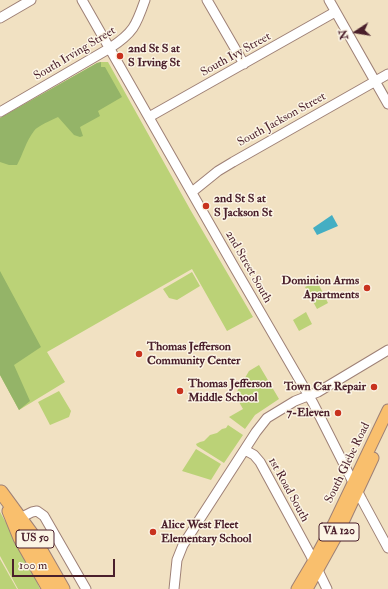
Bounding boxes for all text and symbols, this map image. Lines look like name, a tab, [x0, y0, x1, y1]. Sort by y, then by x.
north arrow	[336, 12, 376, 52]
street label: South Irving Street	[32, 24, 118, 84]
text: N	[336, 28, 351, 41]
street label: South Ivy Street	[198, 30, 274, 80]
place label: 2nd St S at S Irving St	[128, 42, 180, 70]
marker: 2nd St S at S Irving St	[115, 51, 125, 61]
street label: South Jackson Street	[235, 90, 329, 150]
place label: 2nd St S at S Jackson St	[214, 192, 272, 220]
marker: 2nd St S at S Jackson St	[201, 201, 211, 211]
street label: 2nd Street South	[222, 228, 274, 306]
place label: Dominion Arms Apartments	[282, 274, 359, 302]
marker: Dominion Arms Apartments	[362, 283, 372, 293]
place label: Thomas Jefferson Community Center	[147, 340, 241, 368]
marker: Thomas Jefferson Community Center	[134, 349, 144, 359]
place label: Thomas Jefferson Middle School	[188, 377, 272, 405]
place label: Town Car Repair	[284, 380, 366, 394]
marker: Town Car Repair	[369, 382, 379, 392]
marker: Thomas Jefferson Middle School	[175, 386, 185, 396]
place label: 7-Eleven	[286, 406, 330, 420]
marker: 7-Eleven	[333, 408, 343, 418]
street label: South Glebe Road	[322, 420, 374, 506]
street label: 1st Road South	[264, 455, 312, 525]
place label: Alice West Fleet Elementary School	[161, 518, 252, 546]
road number: VA 120	[319, 523, 359, 541]
marker: Alice West Fleet Elementary School	[148, 527, 158, 537]
road number: US 50	[16, 530, 54, 548]
scale bar	[14, 551, 117, 577]
text: 100 m	[19, 558, 47, 573]

